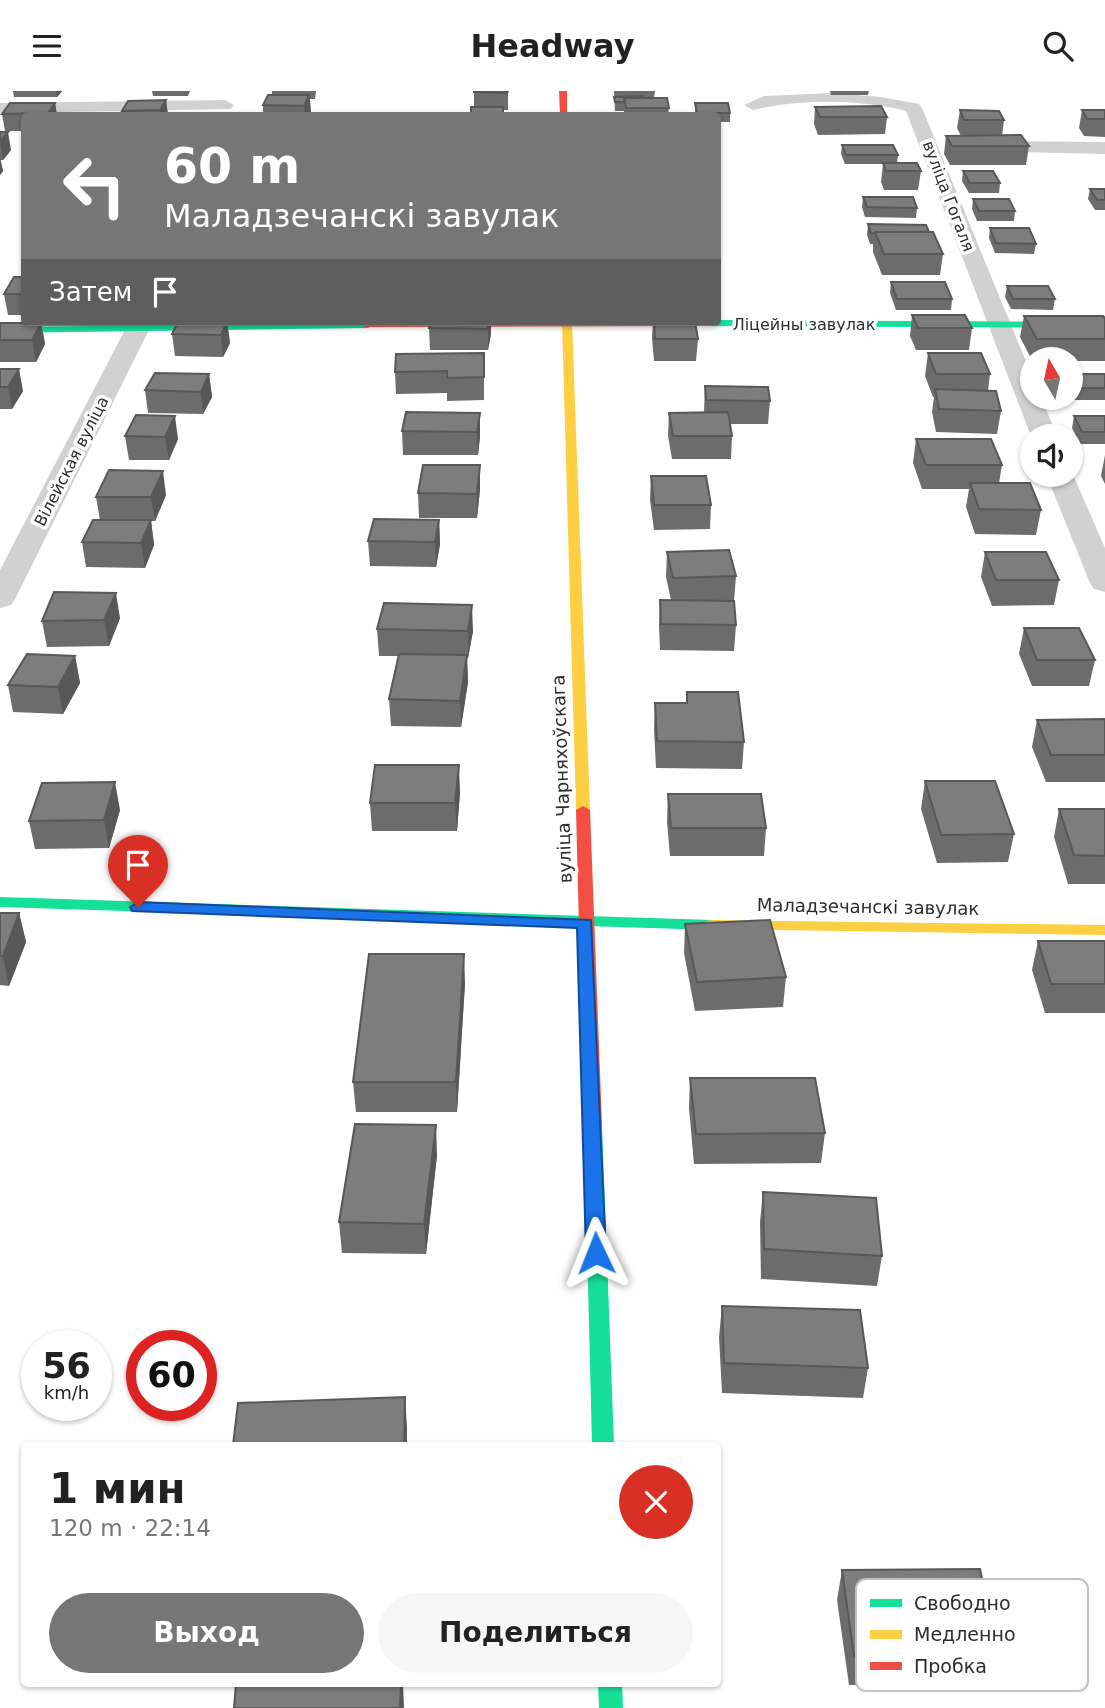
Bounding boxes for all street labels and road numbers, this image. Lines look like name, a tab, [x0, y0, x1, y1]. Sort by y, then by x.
street label: вуліца Гогаля	[919, 138, 978, 254]
street label: Ліцейны завулак	[733, 315, 876, 334]
street label: Вілейская вуліца	[30, 393, 112, 529]
street label: вуліца Чарняхоўскага	[547, 674, 576, 884]
street label: Маладзечанскі завулак	[757, 894, 979, 919]

